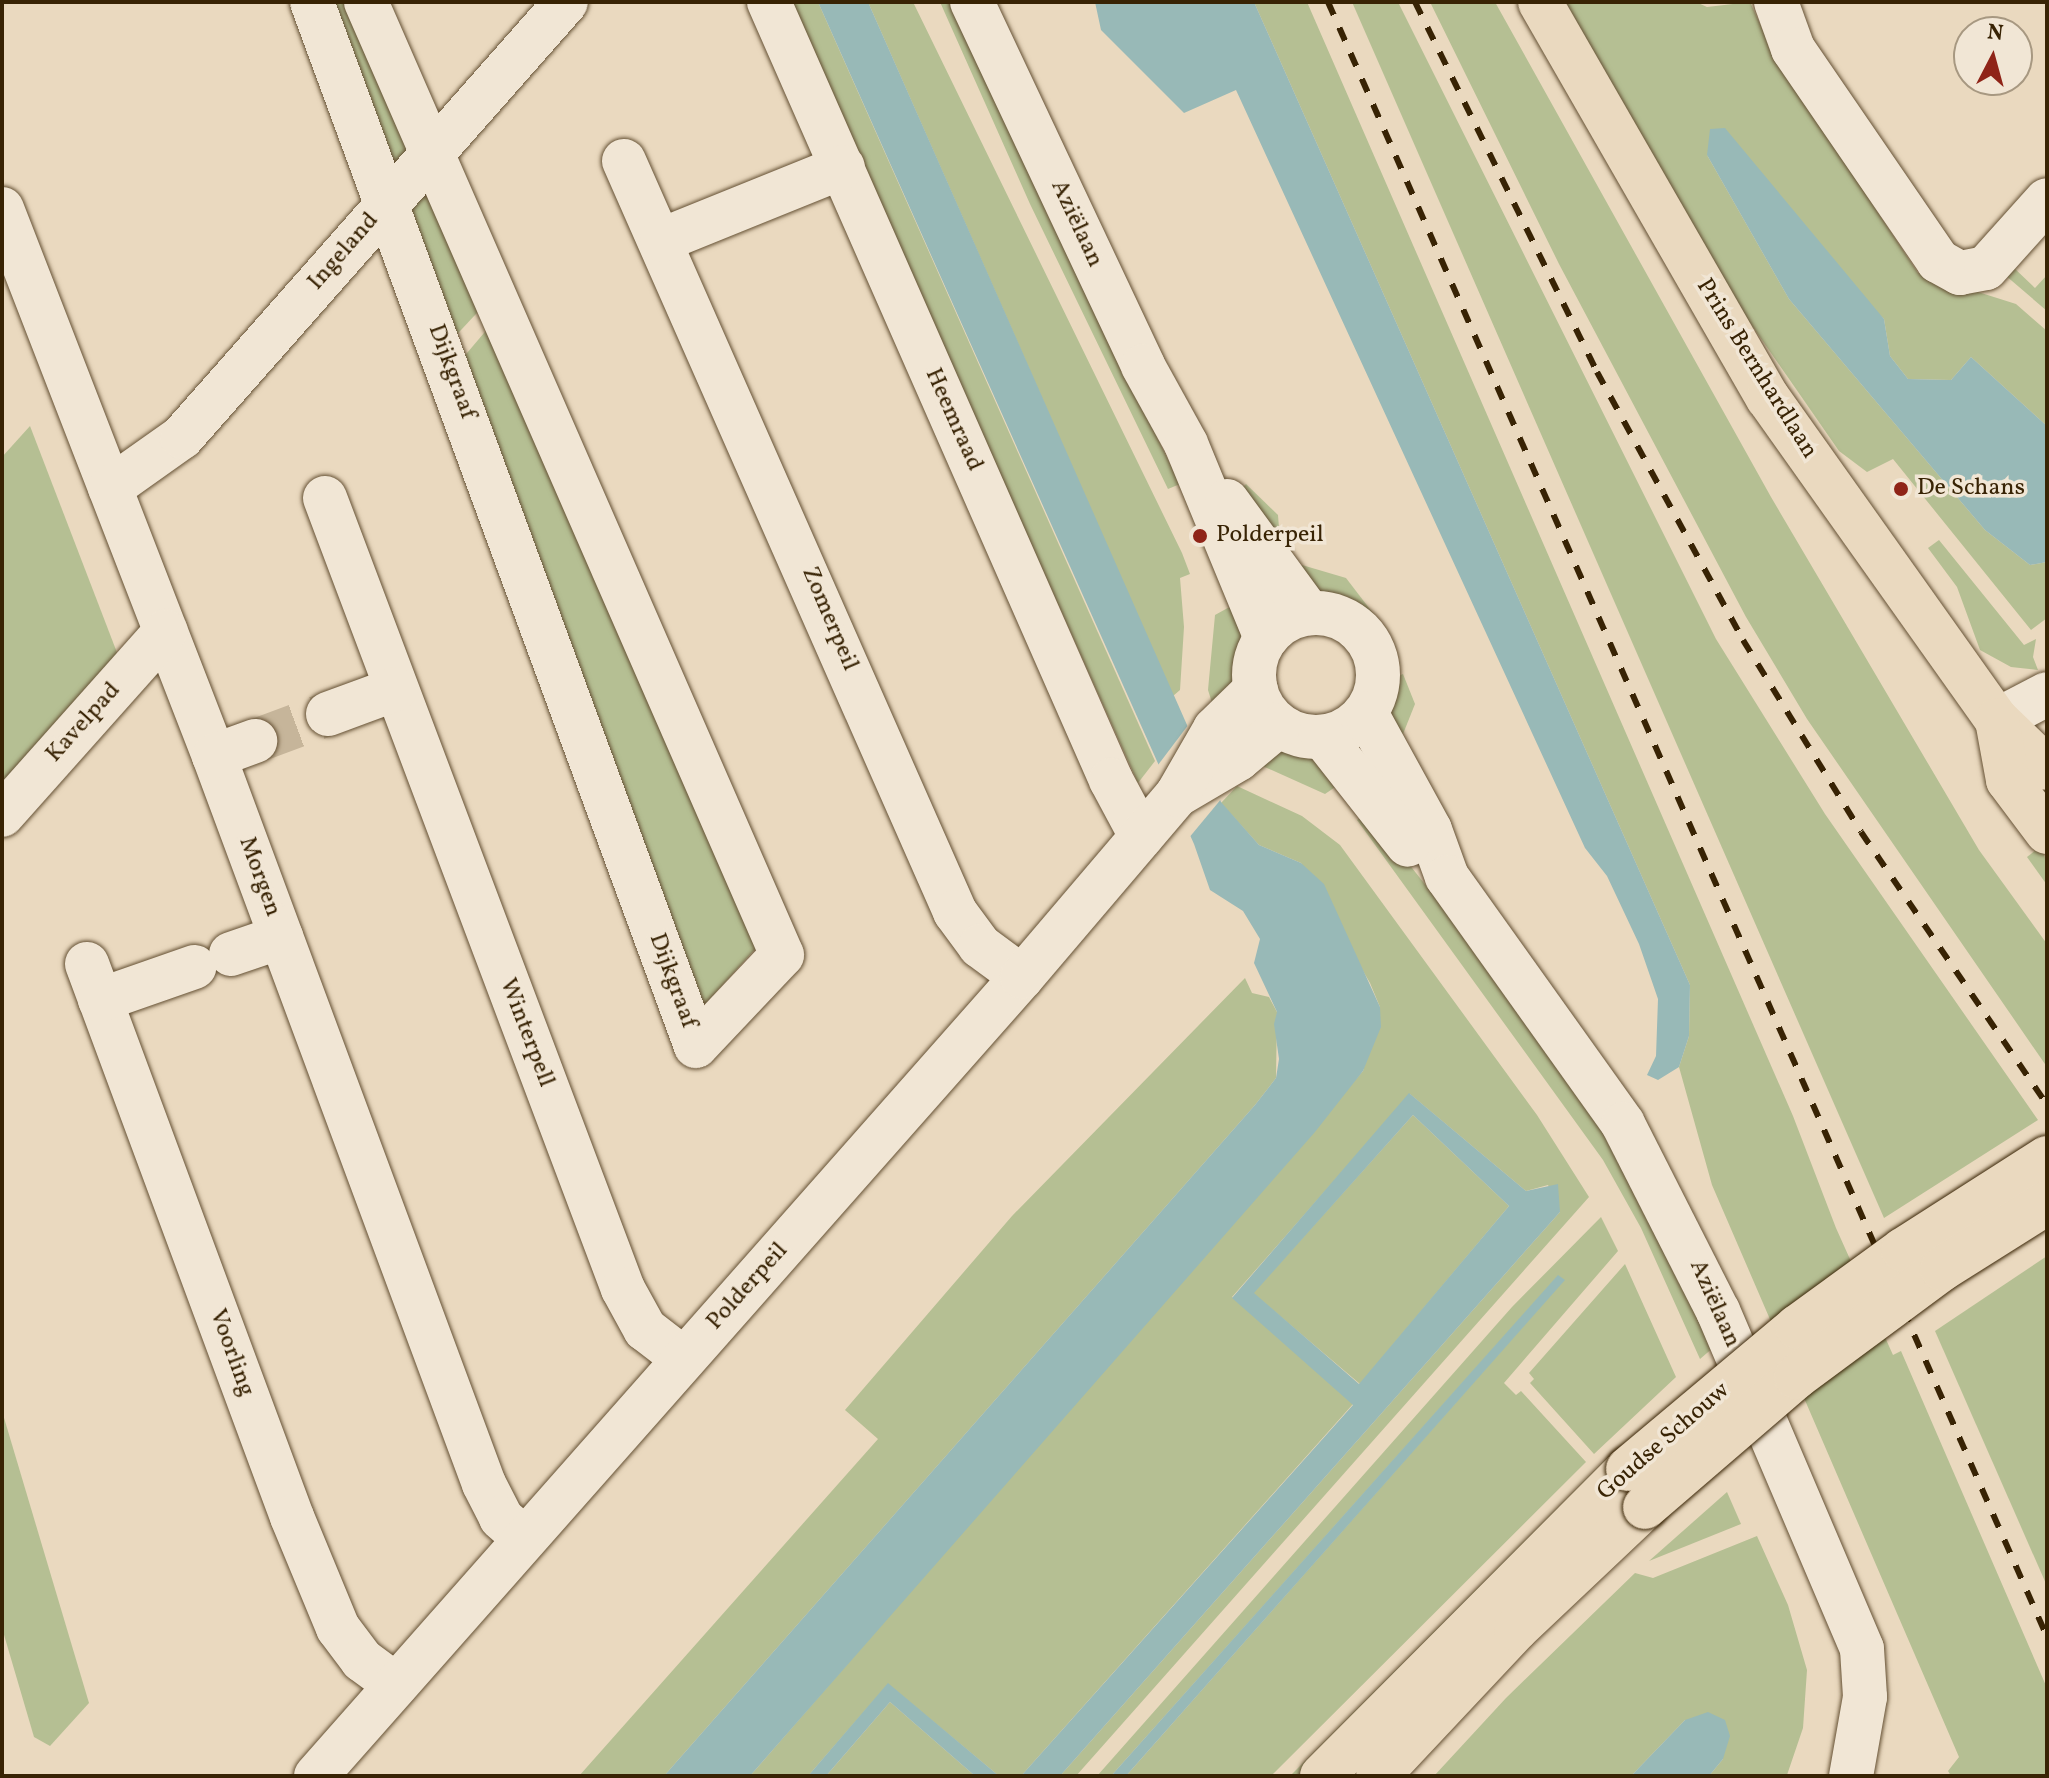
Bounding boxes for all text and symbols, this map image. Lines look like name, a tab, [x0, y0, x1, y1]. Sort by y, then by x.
north arrow	[1953, 16, 2033, 96]
text: N	[1986, 17, 2005, 50]
street label: Aziëlaan	[1043, 176, 1109, 272]
street label: Ingeland	[302, 207, 386, 297]
street label: Prins Bernhardlaan	[1689, 274, 1823, 464]
street label: Dijkgraaf	[421, 321, 481, 423]
street label: Heemraad	[918, 364, 988, 476]
place label: De Schans	[1917, 475, 2025, 503]
marker: De Schans	[1892, 480, 1910, 498]
place label: Polderpeil	[1216, 522, 1324, 550]
marker: Polderpeil	[1191, 527, 1209, 545]
street label: Zomerpeil	[794, 563, 864, 675]
street label: Kavelpad	[41, 677, 127, 769]
street label: Morgen	[231, 833, 287, 921]
street label: Dijkgraaf	[642, 930, 702, 1032]
street label: Winterpell	[492, 975, 560, 1091]
street label: Polderpeil	[701, 1237, 795, 1337]
street label: Aziëlaan	[1682, 1256, 1746, 1352]
street label: Voorling	[202, 1305, 260, 1401]
street label: Goudse Schouw	[1592, 1377, 1736, 1507]

